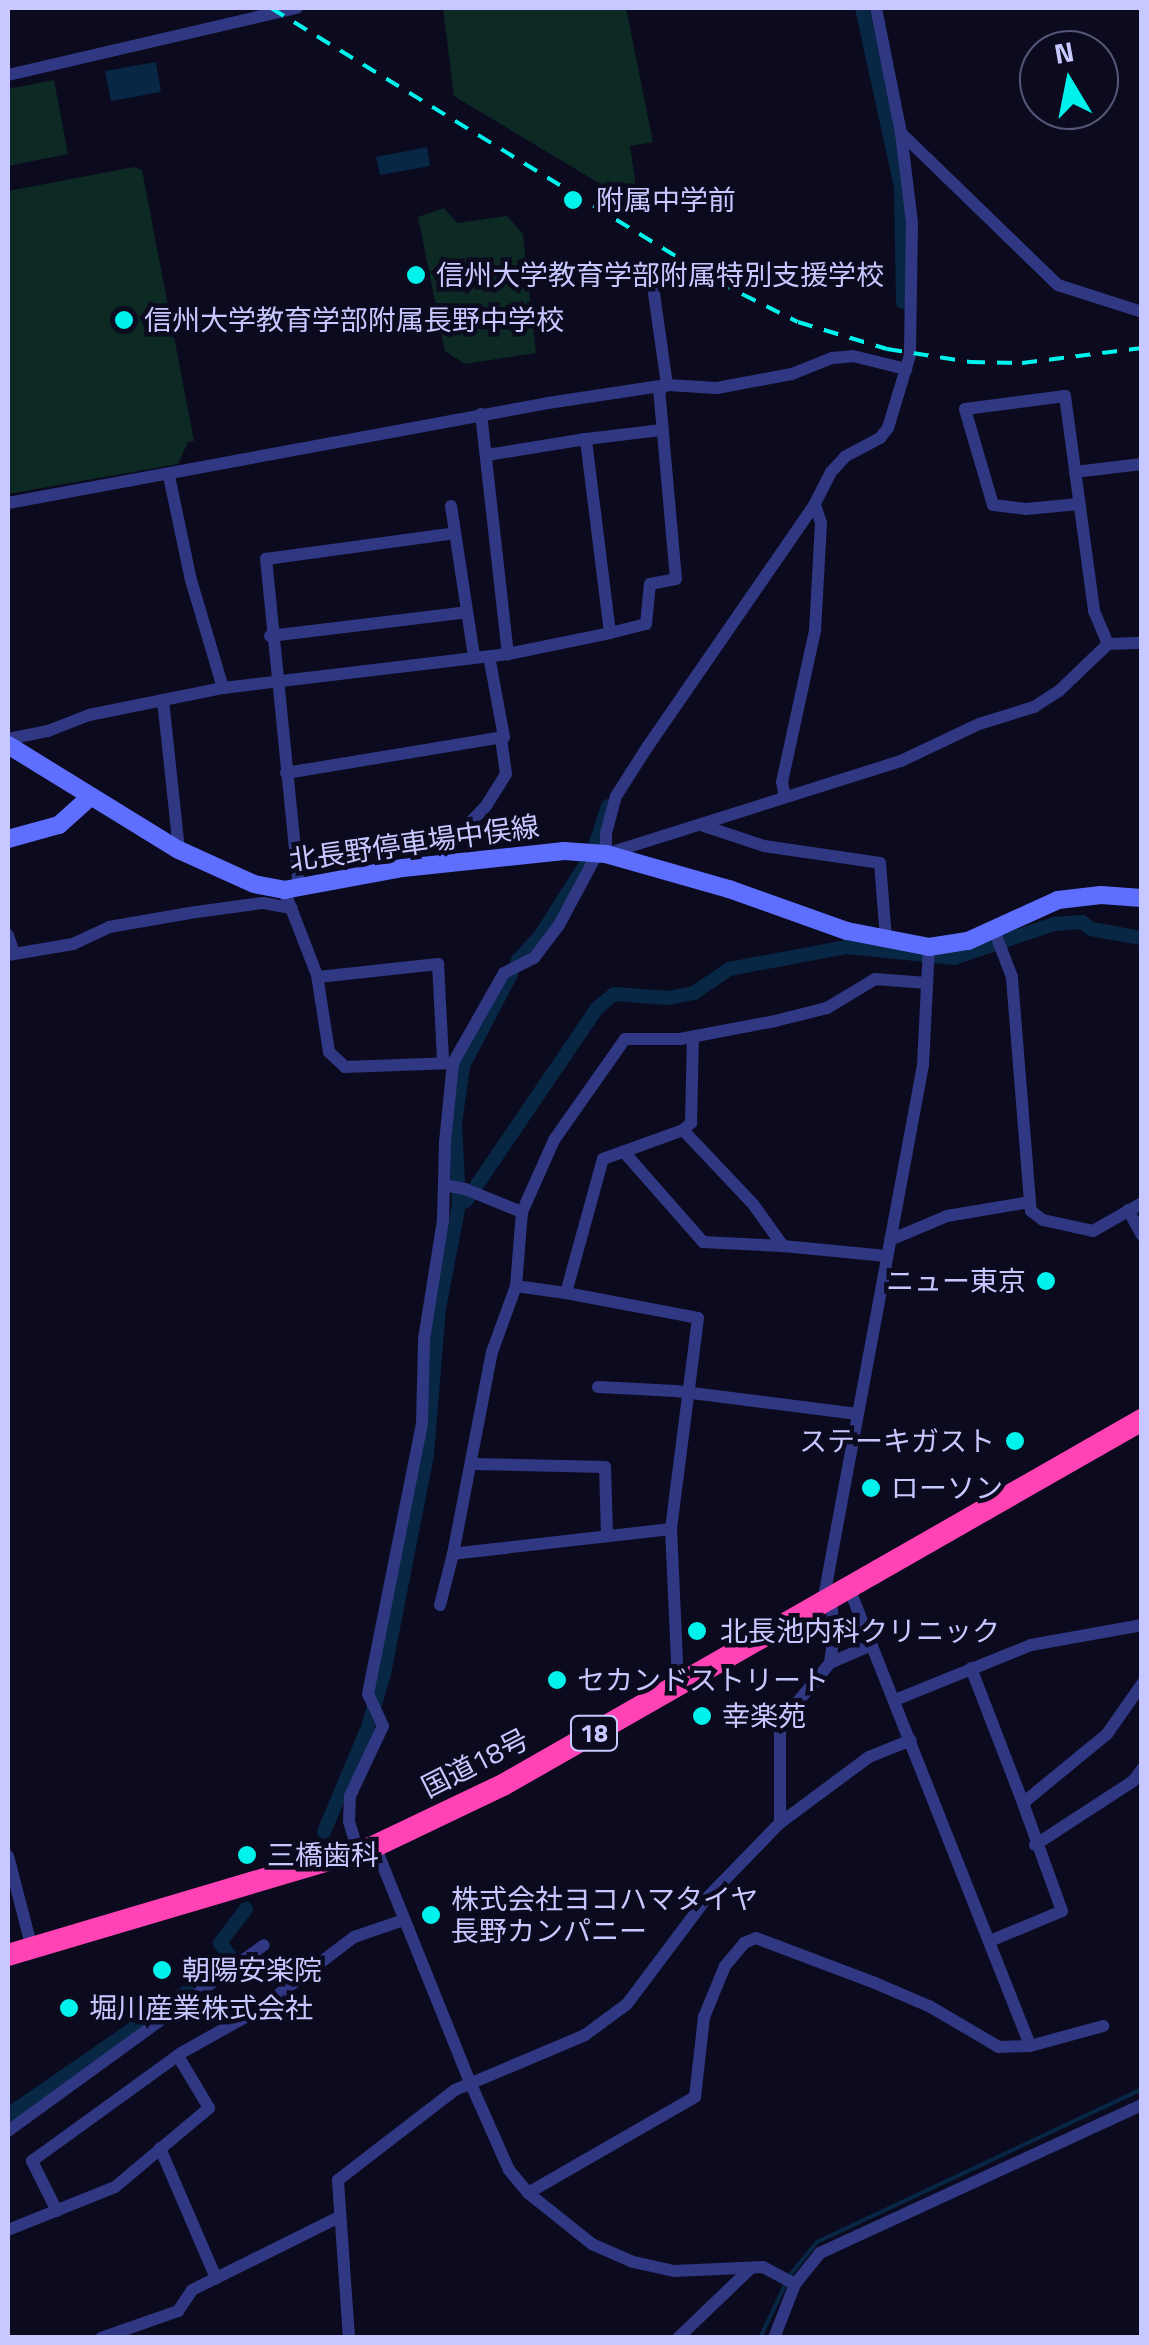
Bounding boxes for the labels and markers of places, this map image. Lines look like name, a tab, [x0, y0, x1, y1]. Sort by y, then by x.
place label: 附属中学前	[596, 183, 736, 217]
marker: 附属中学前	[560, 187, 586, 213]
place label: 信州大学教育学部附属特別支援学校	[436, 258, 884, 292]
marker: 信州大学教育学部附属特別支援学校	[405, 264, 427, 286]
place label: 信州大学教育学部附属長野中学校	[144, 303, 564, 337]
marker: 信州大学教育学部附属長野中学校	[113, 309, 135, 331]
place label: ニュー東京	[886, 1264, 1026, 1298]
marker: ニュー東京	[1035, 1270, 1057, 1292]
place label: ステーキガスト	[799, 1424, 995, 1458]
marker: ステーキガスト	[1004, 1430, 1026, 1452]
place label: ローソン	[891, 1471, 1003, 1505]
marker: ローソン	[860, 1477, 882, 1499]
place label: 北長池内科クリニック	[720, 1614, 1000, 1648]
marker: 北長池内科クリニック	[684, 1618, 710, 1644]
place label: セカンドストリート	[577, 1663, 829, 1697]
marker: セカンドストリート	[546, 1669, 568, 1691]
place label: 幸楽苑	[722, 1699, 806, 1733]
marker: 幸楽苑	[691, 1705, 713, 1727]
place label: 三橋歯科	[267, 1838, 379, 1872]
marker: 三橋歯科	[236, 1844, 258, 1866]
place label: 株式会社ヨコハマタイヤ 長野カンパニー	[451, 1882, 759, 1948]
marker: 株式会社ヨコハマタイヤ 長野カンパニー	[420, 1904, 442, 1926]
place label: 朝陽安楽院	[182, 1953, 322, 1987]
marker: 朝陽安楽院	[151, 1959, 173, 1981]
place label: 堀川産業株式会社	[89, 1991, 313, 2025]
marker: 堀川産業株式会社	[58, 1997, 80, 2019]

